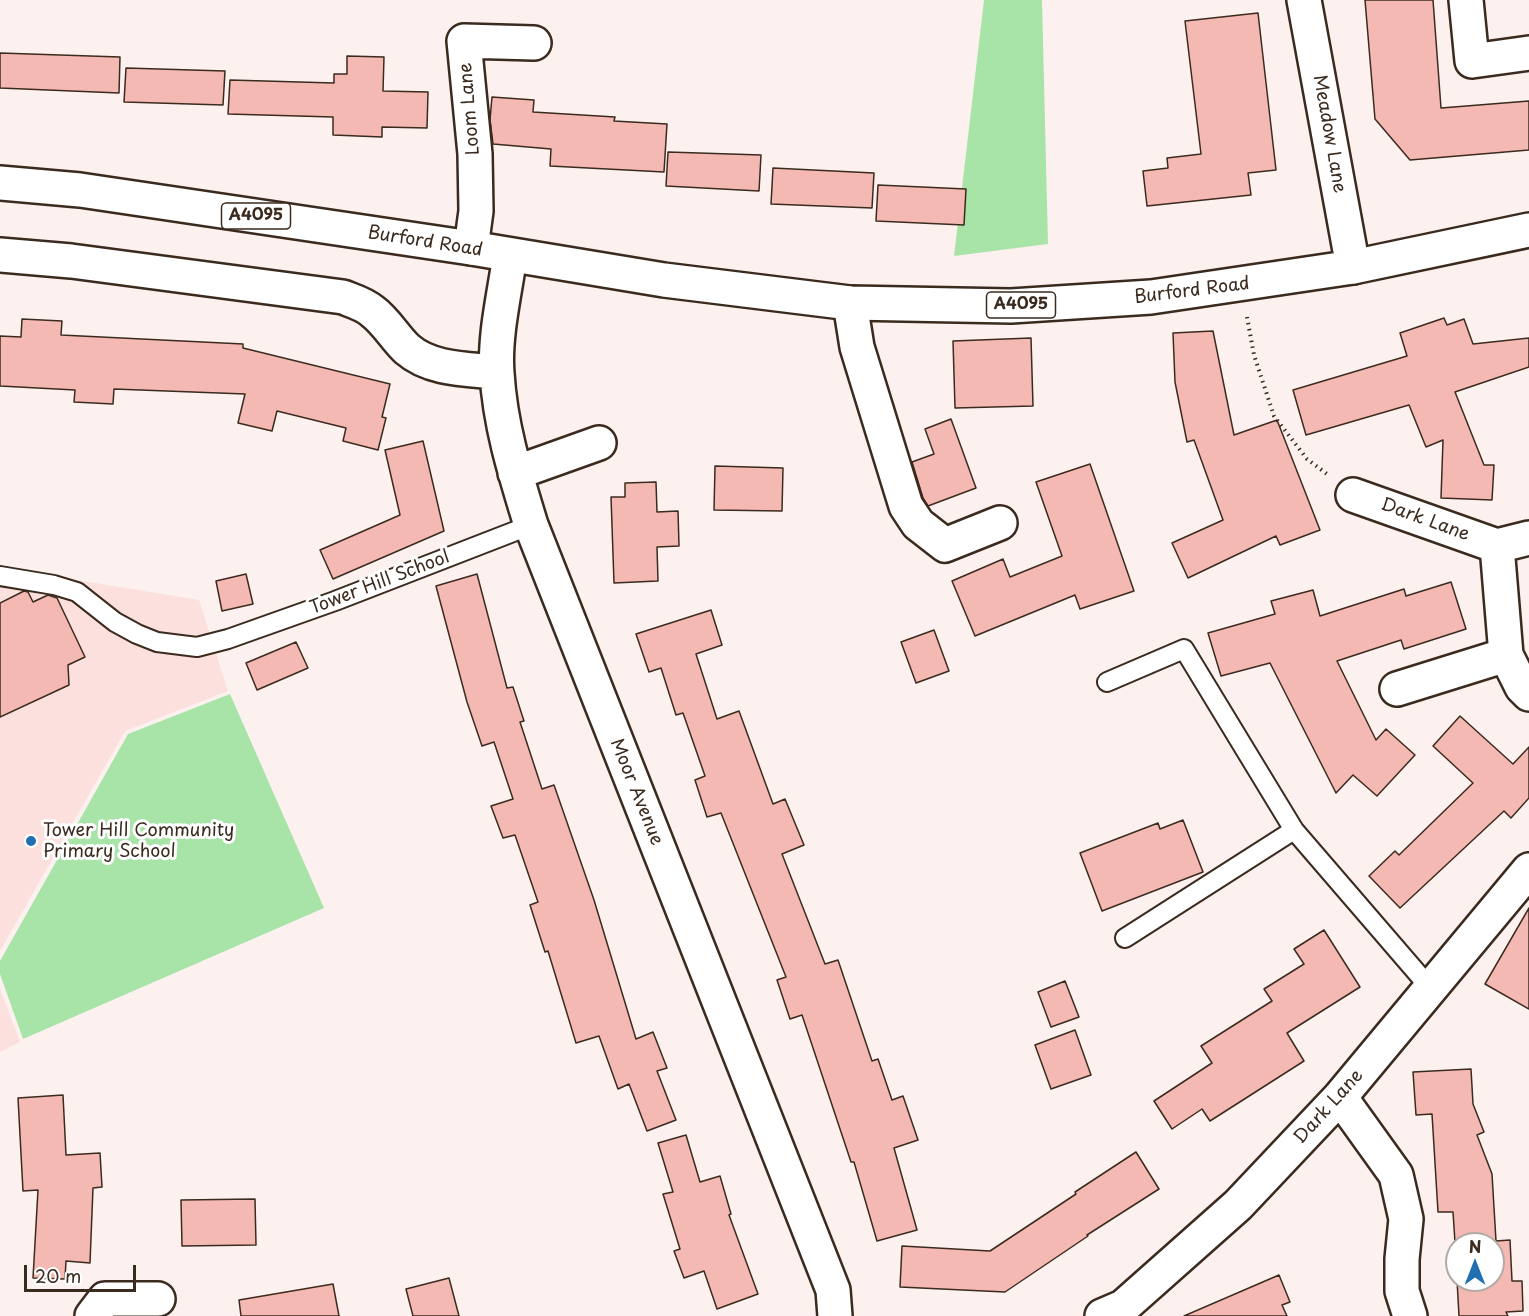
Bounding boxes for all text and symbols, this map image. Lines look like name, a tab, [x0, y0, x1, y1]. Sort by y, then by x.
street label: Loom Lane	[455, 62, 485, 156]
street label: Meadow Lane	[1308, 73, 1350, 195]
road number: A4095	[222, 203, 290, 229]
street label: Burford Road	[366, 222, 484, 262]
street label: Burford Road	[1133, 273, 1251, 309]
road number: A4095	[986, 292, 1056, 318]
street label: Dark Lane	[1378, 494, 1472, 546]
street label: Tower Hill School	[307, 546, 453, 620]
street label: Moor Avenue	[605, 735, 667, 849]
place label: Tower Hill Community Primary School	[43, 820, 234, 862]
marker: Tower Hill Community Primary School	[24, 834, 38, 848]
street label: Dark Lane	[1290, 1065, 1368, 1149]
north arrow	[1445, 1232, 1505, 1292]
text: N	[1469, 1234, 1481, 1258]
scale bar	[27, 1253, 140, 1291]
text: 20 m	[35, 1262, 81, 1289]

